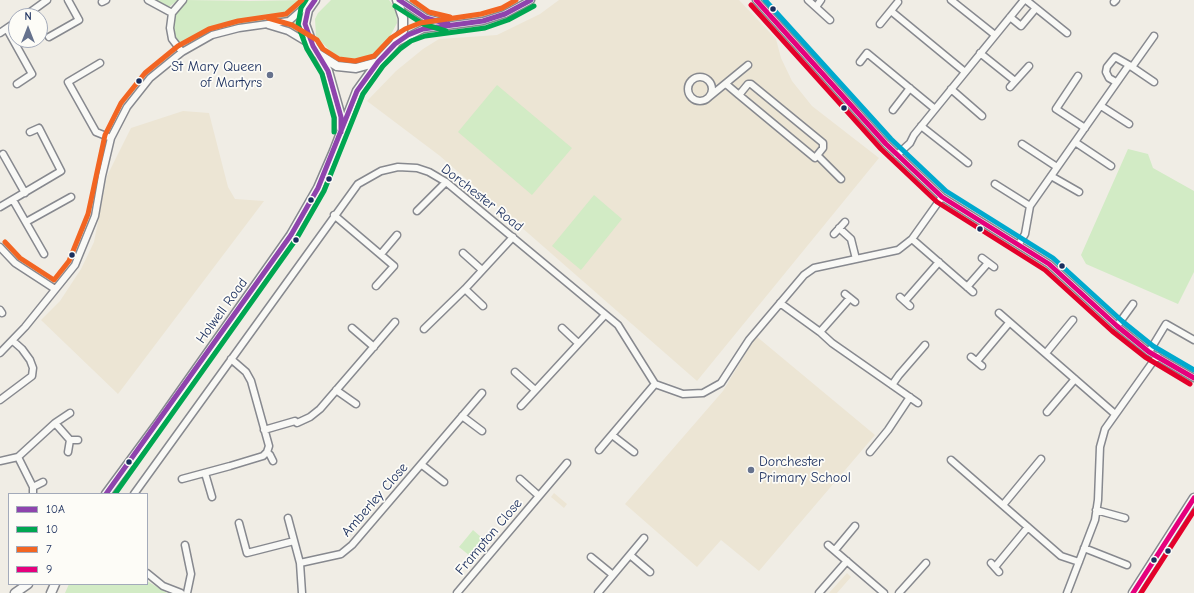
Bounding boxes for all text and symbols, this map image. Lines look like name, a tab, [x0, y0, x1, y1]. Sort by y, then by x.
unlabelled marker	[768, 4, 778, 14]
north arrow	[8, 8, 48, 48]
text: N	[24, 10, 32, 23]
place label: St Mary Queen of Martyrs	[171, 59, 262, 92]
marker: St Mary Queen of Martyrs	[265, 70, 275, 80]
unlabelled marker	[134, 76, 144, 86]
unlabelled marker	[839, 103, 849, 113]
street label: Dorchester Road	[438, 161, 526, 235]
unlabelled marker	[324, 174, 334, 184]
unlabelled marker	[306, 195, 316, 205]
unlabelled marker	[975, 224, 985, 234]
unlabelled marker	[291, 235, 301, 245]
unlabelled marker	[67, 250, 77, 260]
unlabelled marker	[1057, 261, 1067, 271]
street label: Holwell Road	[193, 275, 251, 347]
place label: Dorchester Primary School	[759, 454, 851, 486]
unlabelled marker	[124, 457, 134, 467]
street label: Amberley Close	[338, 460, 412, 540]
marker: Dorchester Primary School	[746, 465, 756, 475]
legend	[8, 493, 148, 585]
street label: Frampton Close	[452, 495, 526, 579]
text: 10A	[46, 502, 65, 516]
text: 10	[46, 522, 58, 536]
text: 7	[46, 542, 52, 556]
unlabelled marker	[1163, 546, 1173, 556]
unlabelled marker	[1149, 555, 1159, 565]
text: 9	[46, 562, 52, 576]

